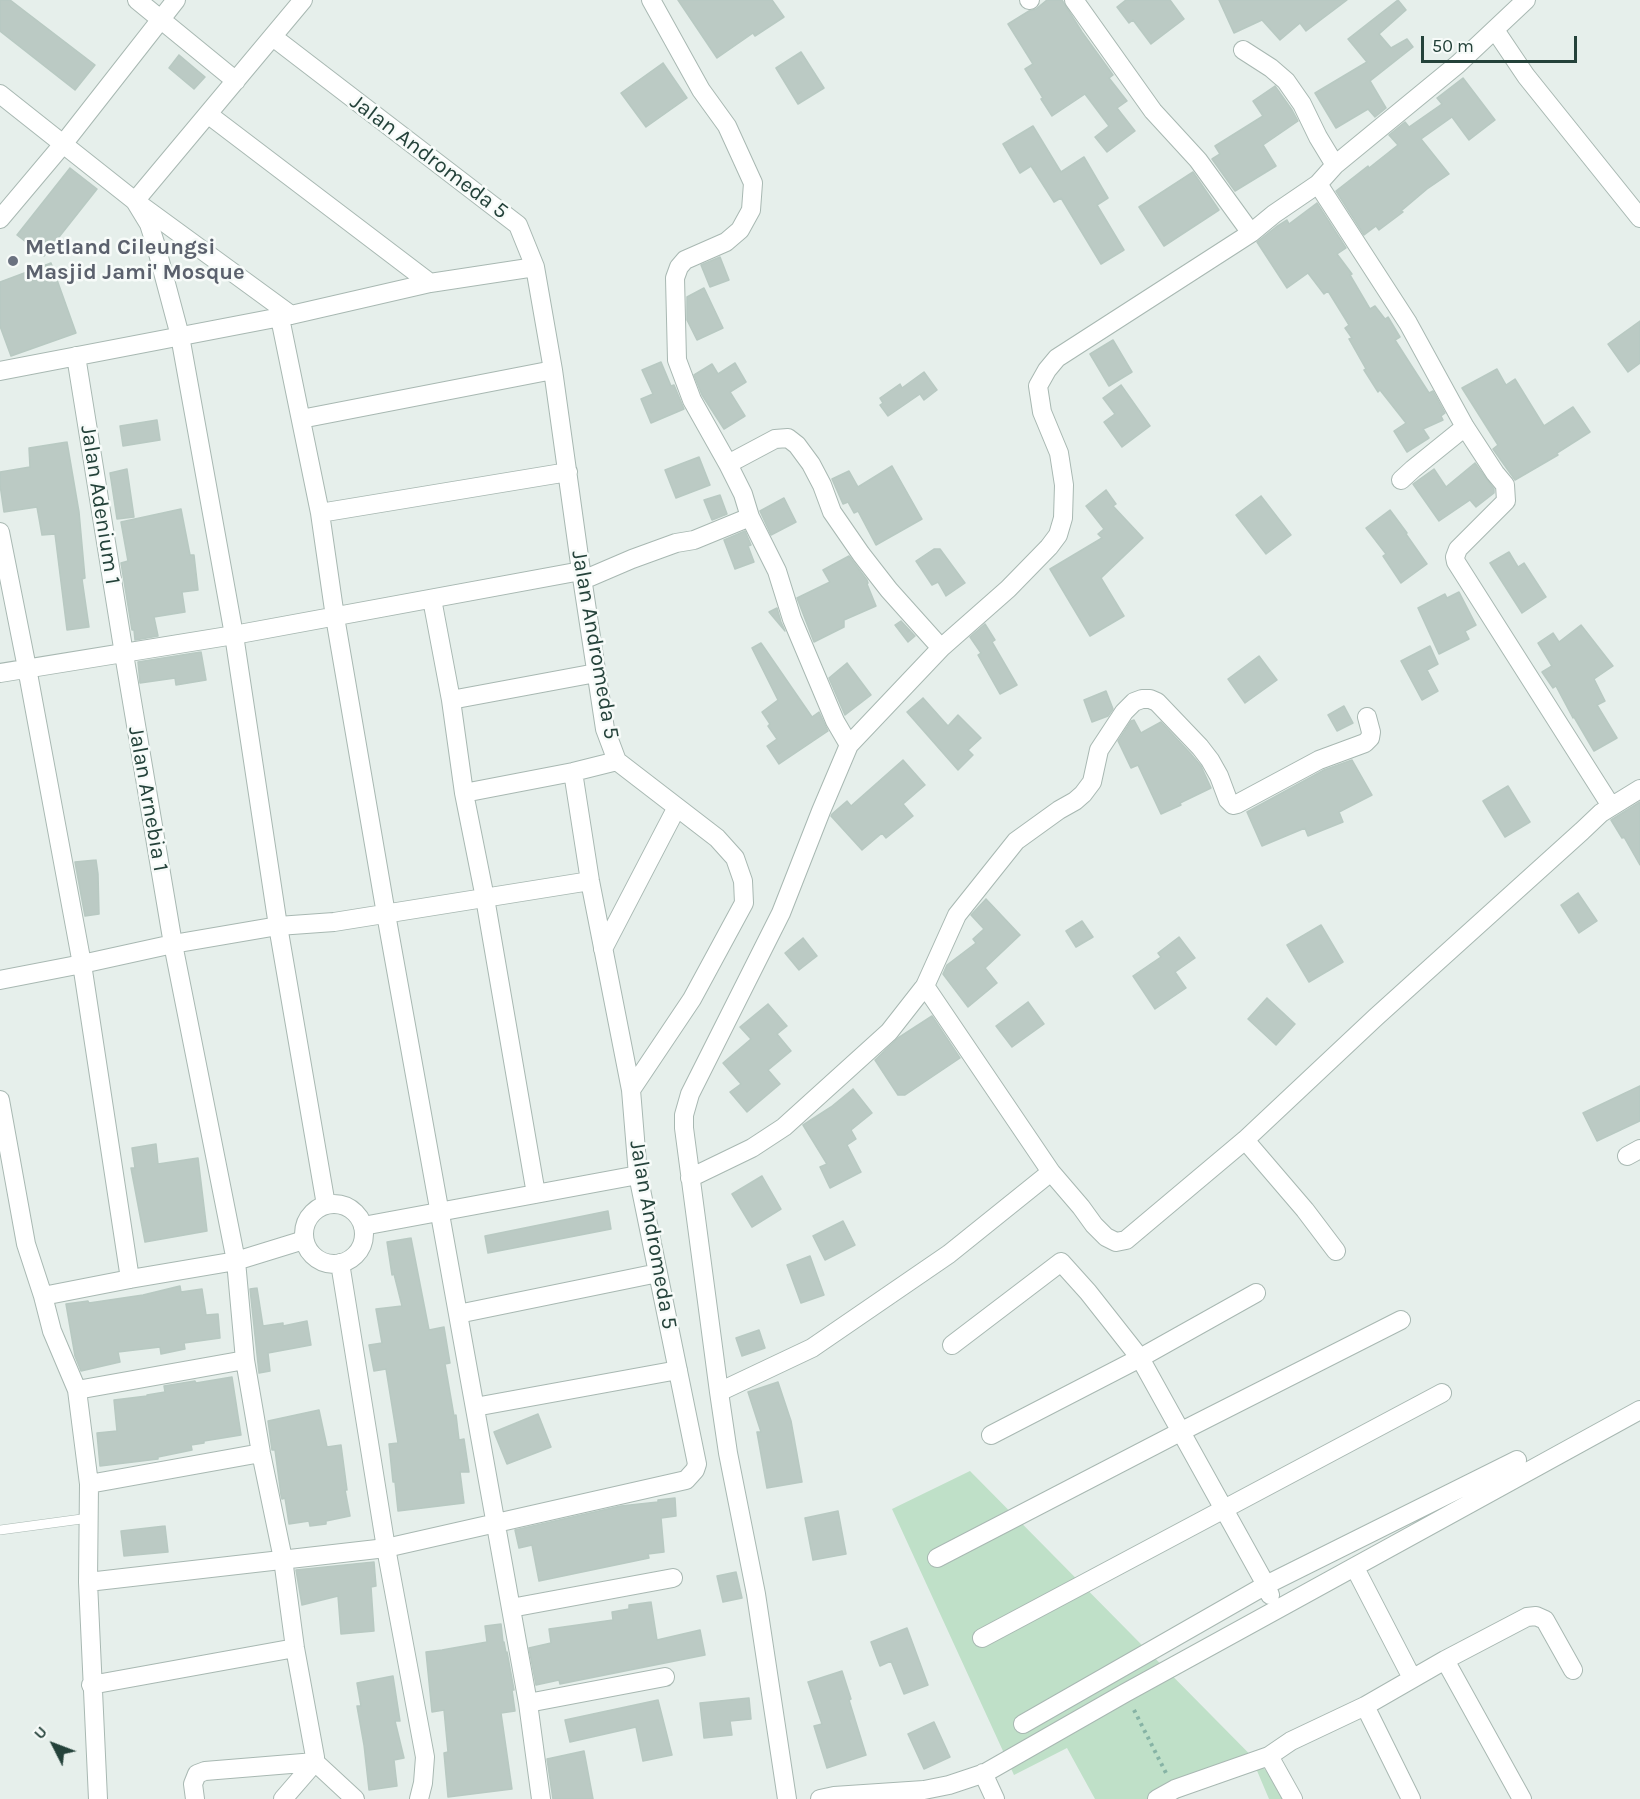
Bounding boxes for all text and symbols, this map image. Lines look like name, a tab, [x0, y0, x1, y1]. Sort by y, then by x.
scale bar	[1424, 24, 1580, 62]
text: 50 m	[1432, 35, 1474, 57]
street label: Jalan Andromeda 5	[345, 89, 513, 225]
place label: Metland Cileungsi Masjid Jami' Mosque	[25, 235, 245, 286]
marker: Metland Cileungsi Masjid Jami' Mosque	[6, 254, 20, 268]
street label: Jalan Adenium 1	[74, 423, 126, 587]
street label: Jalan Andromeda 5	[565, 548, 625, 742]
street label: Jalan Arnebia 1	[122, 724, 174, 874]
street label: Jalan Andromeda 5	[623, 1138, 683, 1332]
north arrow	[24, 1715, 84, 1775]
text: U	[29, 1722, 51, 1743]

